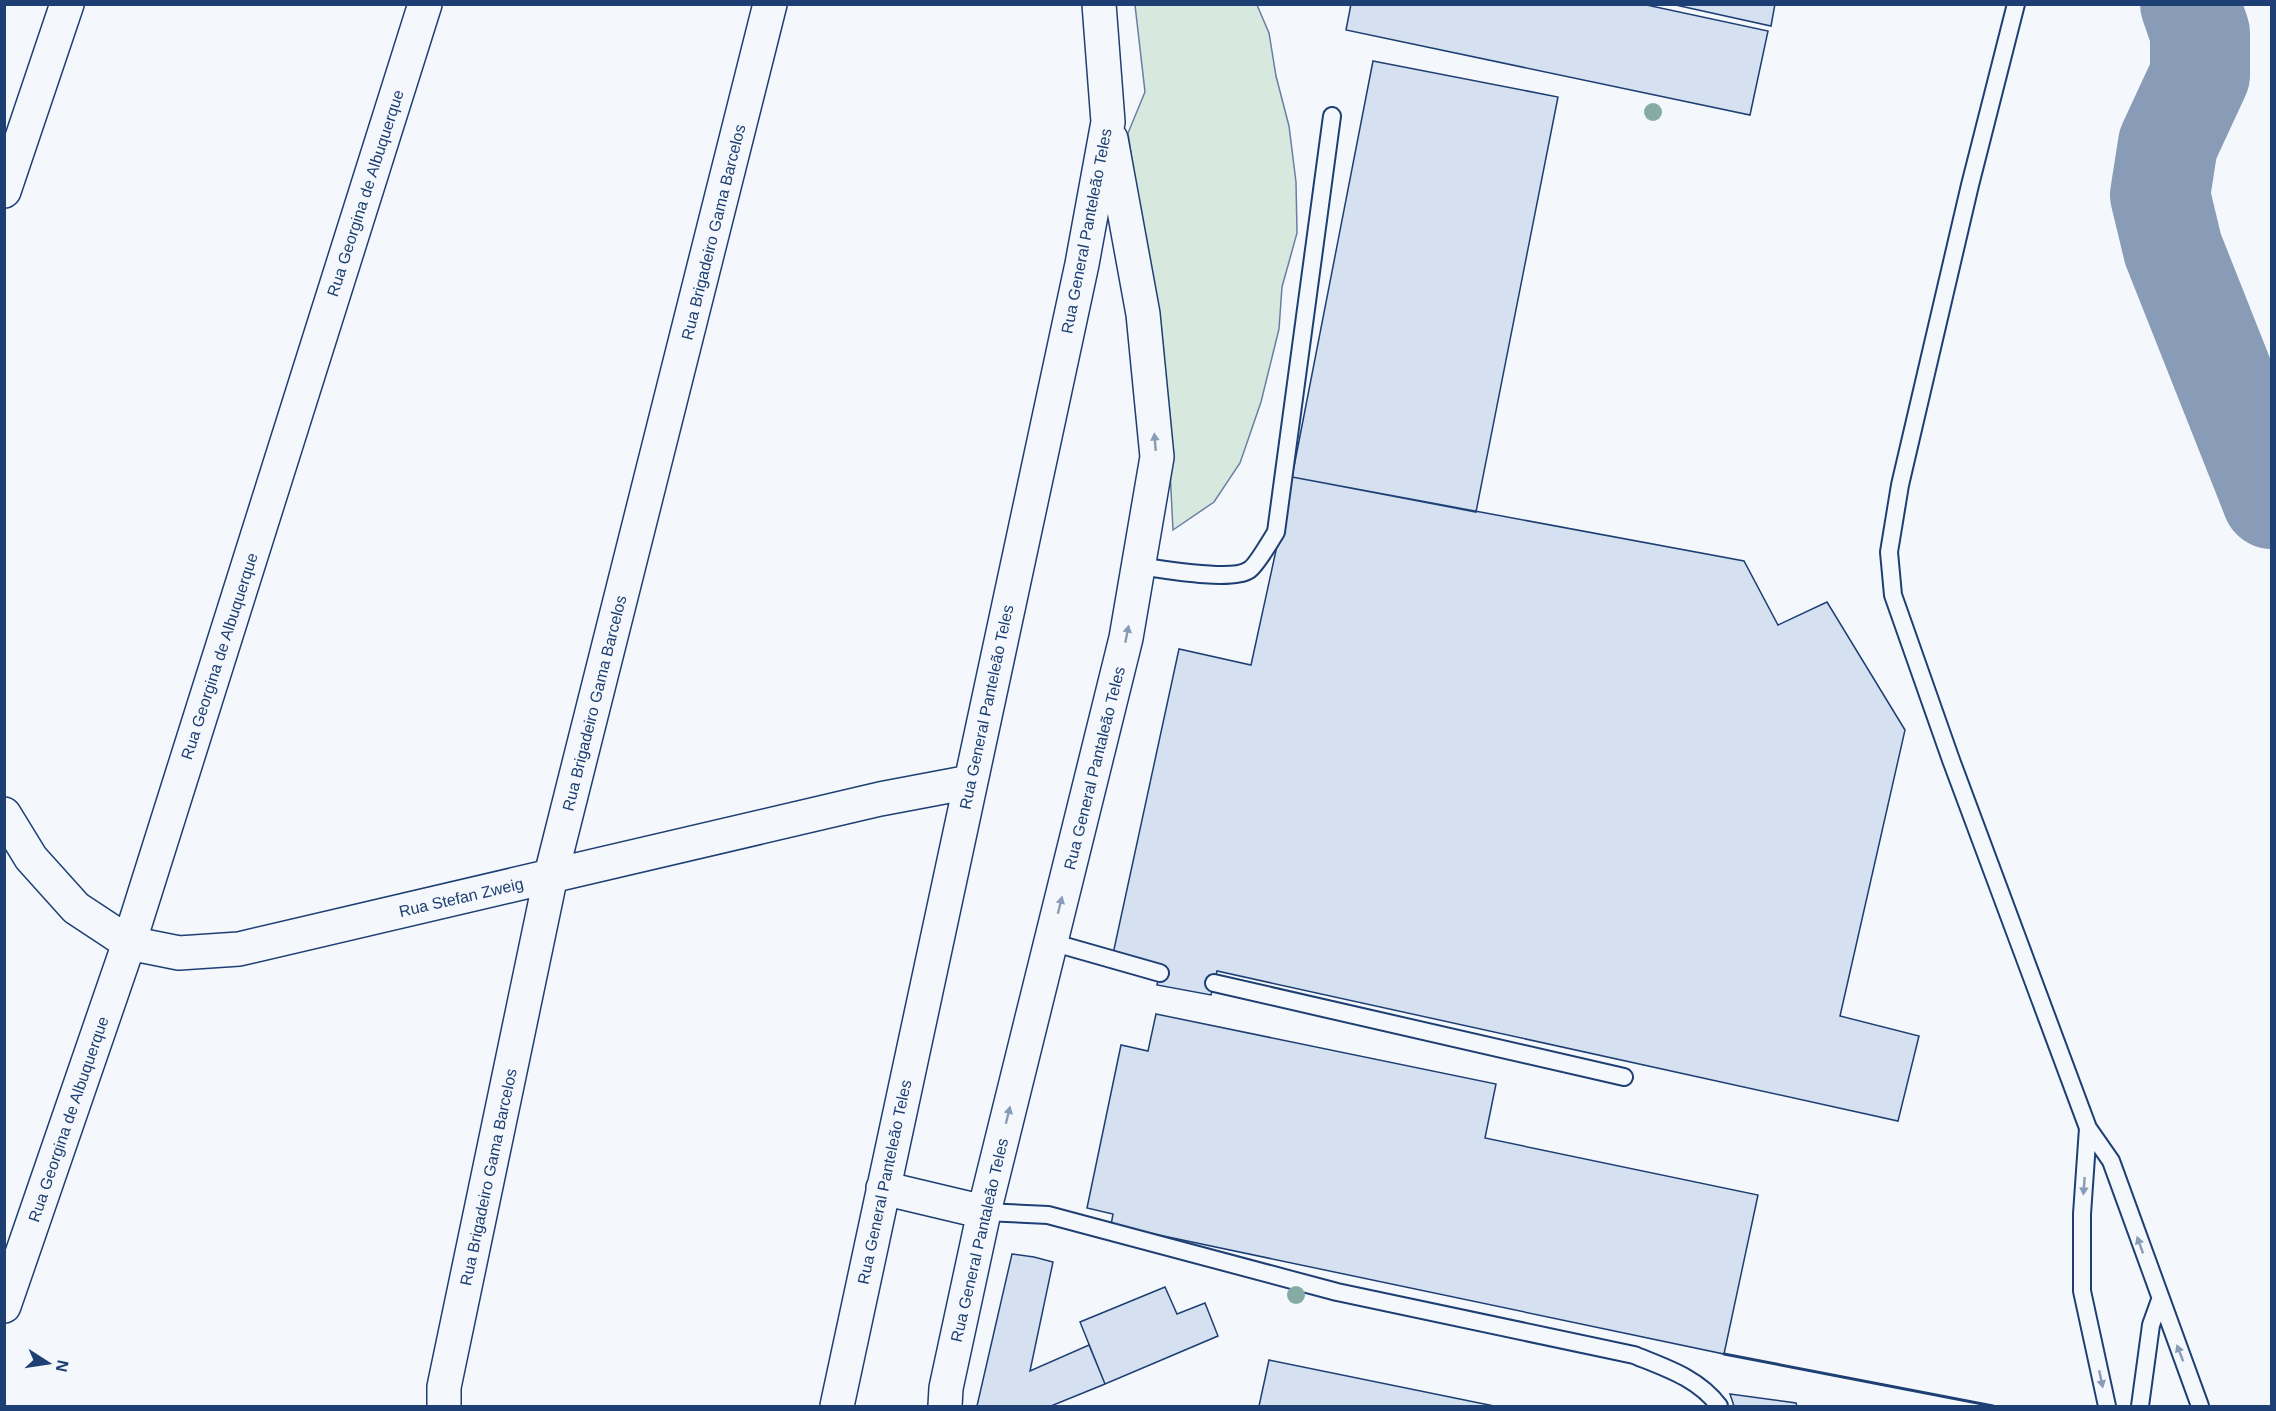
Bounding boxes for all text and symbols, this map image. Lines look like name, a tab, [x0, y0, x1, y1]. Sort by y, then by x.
street label: Rua Georgina de Albuquerque	[324, 88, 407, 299]
street label: Rua Brigadeiro Gama Barcelos	[678, 123, 749, 342]
street label: Rua General Panteleão Teles	[1058, 127, 1115, 335]
one-way arrow	[1151, 432, 1160, 451]
street label: Rua Georgina de Albuquerque	[178, 551, 261, 762]
street label: Rua Brigadeiro Gama Barcelos	[559, 594, 630, 813]
street label: Rua General Panteleão Teles	[956, 603, 1017, 811]
one-way arrow	[1123, 625, 1132, 644]
street label: Rua General Pantaleão Teles	[1061, 665, 1128, 871]
street label: Rua Stefan Zweig	[397, 875, 525, 920]
one-way arrow	[1056, 896, 1066, 914]
street label: Rua Georgina de Albuquerque	[25, 1014, 112, 1224]
street label: Rua Brigadeiro Gama Barcelos	[457, 1067, 520, 1287]
street label: Rua General Panteleão Teles	[854, 1078, 915, 1286]
one-way arrow	[1004, 1106, 1014, 1124]
street label: Rua General Pantaleão Teles	[948, 1137, 1011, 1344]
one-way arrow	[2080, 1177, 2089, 1196]
one-way arrow	[2135, 1235, 2145, 1253]
north arrow	[18, 1333, 78, 1393]
one-way arrow	[2175, 1344, 2184, 1362]
text: N	[53, 1359, 72, 1373]
one-way arrow	[2097, 1370, 2106, 1389]

